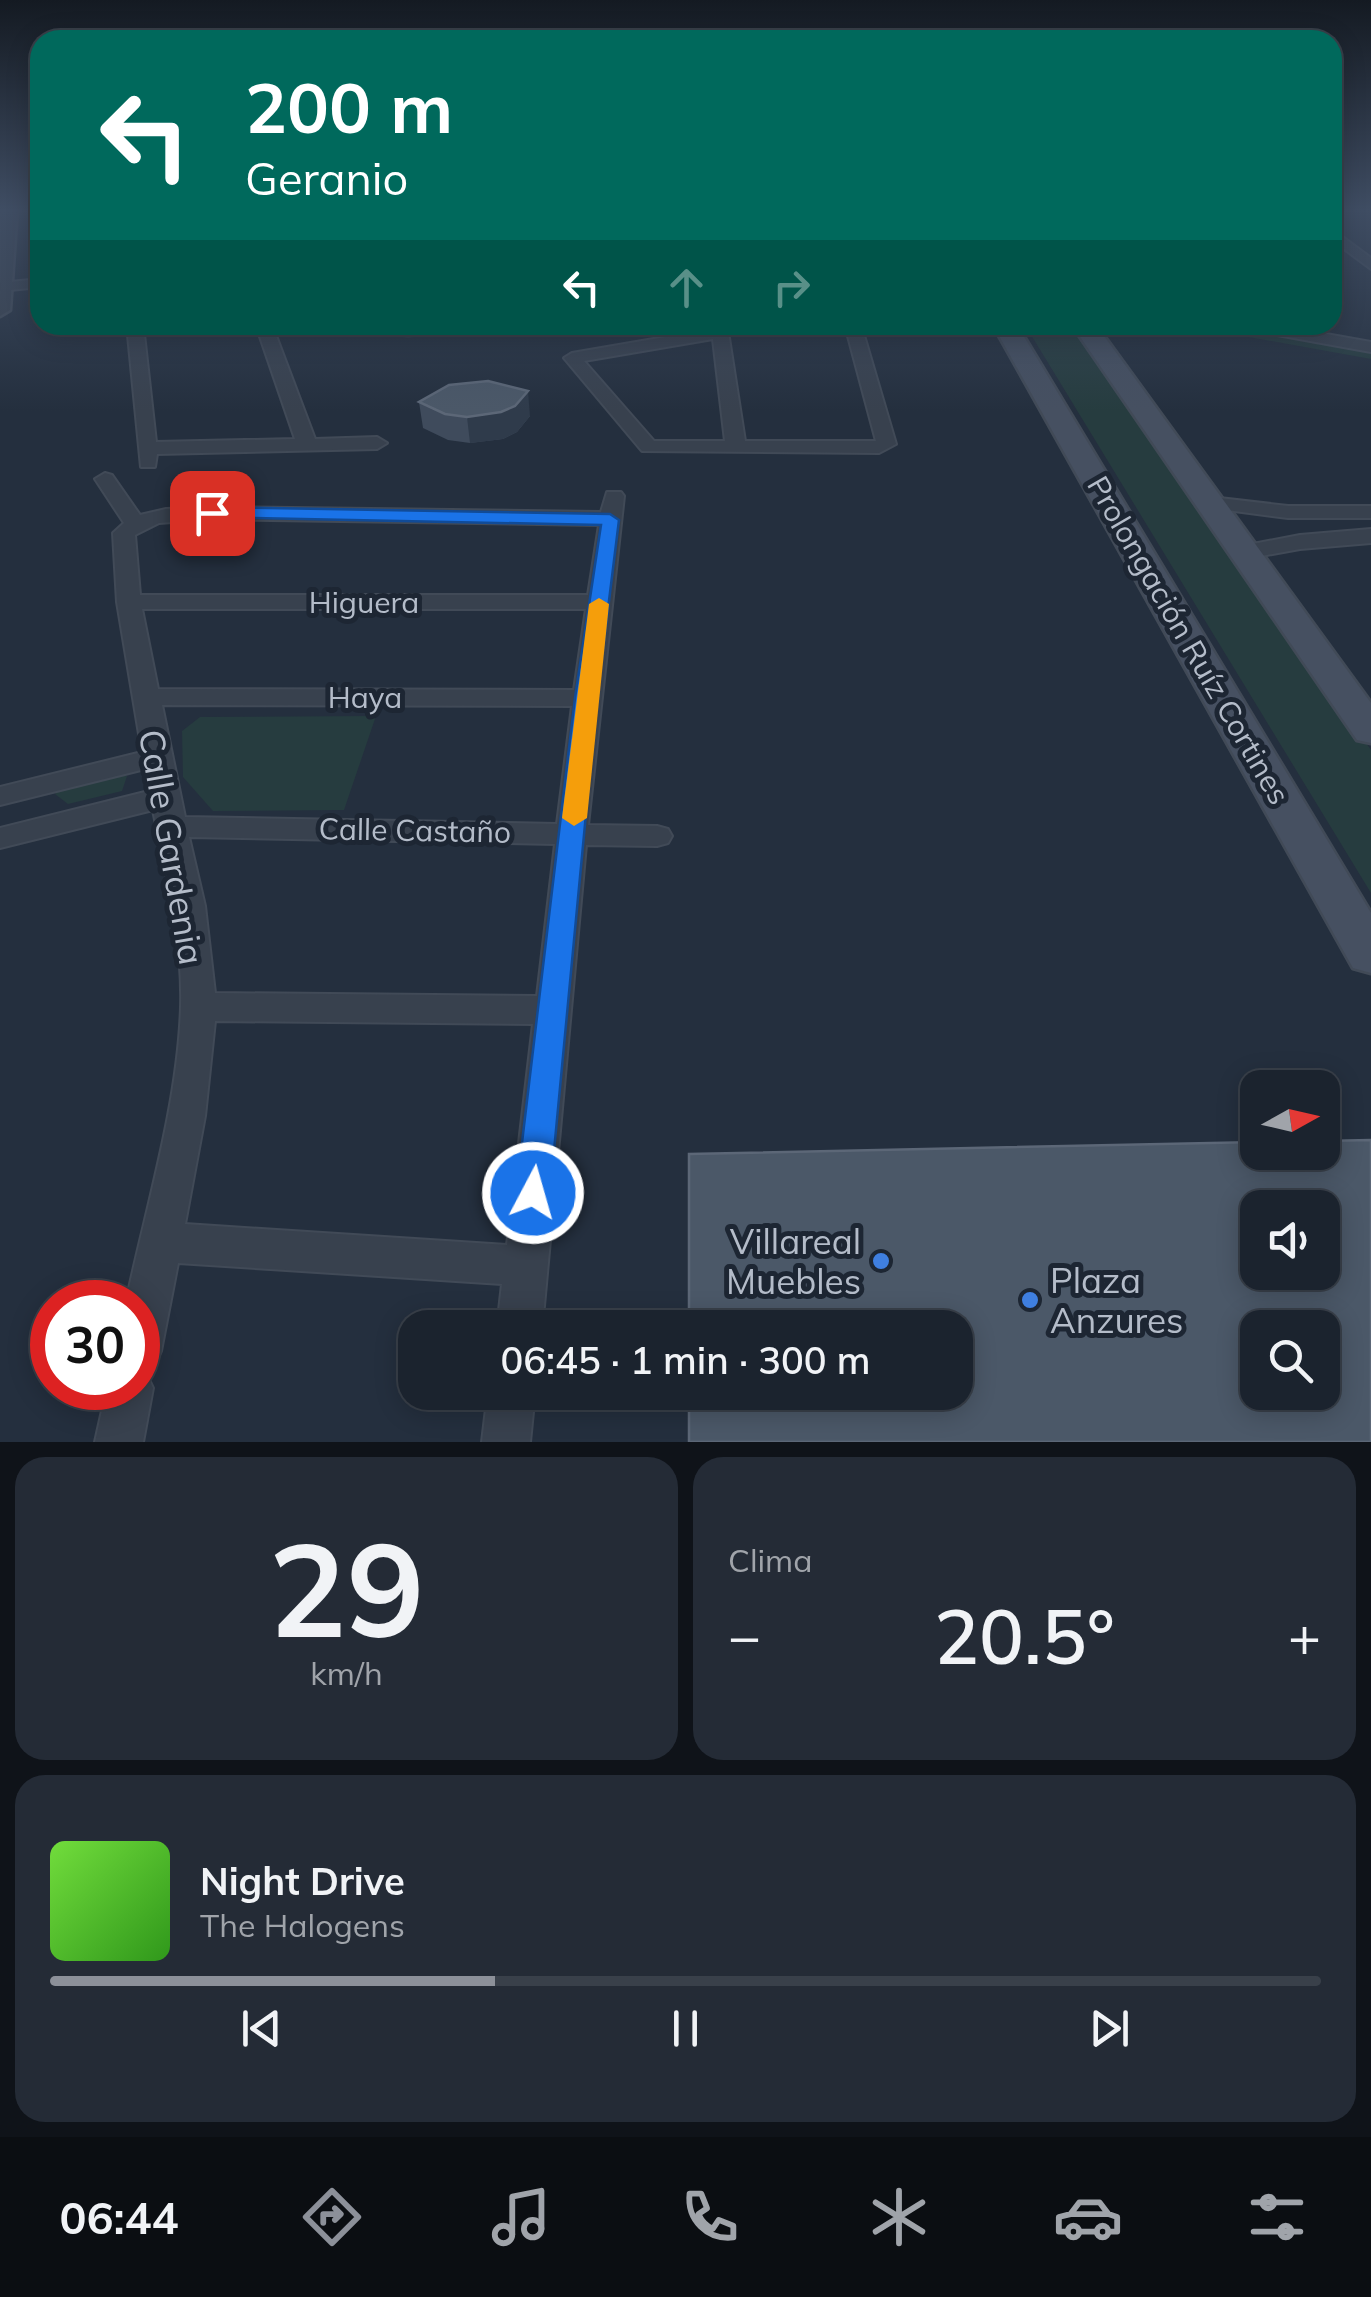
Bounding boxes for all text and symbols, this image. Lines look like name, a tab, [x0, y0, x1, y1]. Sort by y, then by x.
text: 200 m	[245, 63, 453, 151]
icon: left	[80, 70, 210, 200]
text: Geranio	[245, 150, 408, 206]
icon: left	[554, 260, 609, 315]
icon: ahead	[659, 260, 714, 315]
icon: right	[764, 260, 819, 315]
street label: Prolongación Ruíz Cortines	[1079, 469, 1299, 811]
pin	[170, 471, 255, 556]
icon: arrive	[185, 486, 240, 541]
street label: Higuera	[309, 583, 419, 621]
street label: Haya	[328, 678, 402, 716]
street label: Calle Gardenia	[130, 726, 214, 968]
street label: Calle Castaño	[318, 809, 512, 851]
north arrow	[1240, 1070, 1340, 1170]
map controls	[1240, 1070, 1340, 1410]
position arrow	[481, 1141, 585, 1245]
button: sound	[1240, 1190, 1340, 1290]
place label: Villareal Muebles	[726, 1219, 861, 1303]
marker: Villareal Muebles	[870, 1250, 892, 1272]
place label: Plaza Anzures	[1050, 1258, 1183, 1342]
speed limit sign: 30	[30, 1280, 160, 1410]
marker: Plaza Anzures	[1019, 1289, 1041, 1311]
button: search	[1240, 1310, 1340, 1410]
text: 06:45 · 1 min · 300 m	[500, 1336, 871, 1384]
text: 29	[268, 1506, 425, 1670]
text: Clima	[728, 1540, 812, 1580]
text: 20.5°	[934, 1589, 1115, 1683]
text: −	[728, 1601, 761, 1670]
text: +	[1288, 1601, 1321, 1670]
text: km/h	[310, 1653, 383, 1693]
text: Night Drive	[200, 1857, 405, 1905]
text: The Halogens	[200, 1905, 405, 1945]
icon: previous	[234, 2001, 289, 2056]
icon: pause	[658, 2001, 713, 2056]
icon: next	[1082, 2001, 1137, 2056]
icon: directions	[297, 2182, 367, 2252]
icon: music	[486, 2182, 556, 2252]
icon: phone	[675, 2182, 745, 2252]
icon: climate	[864, 2182, 934, 2252]
icon: car	[1053, 2182, 1123, 2252]
icon: filters	[1242, 2182, 1312, 2252]
text: 06:44	[59, 2189, 179, 2245]

